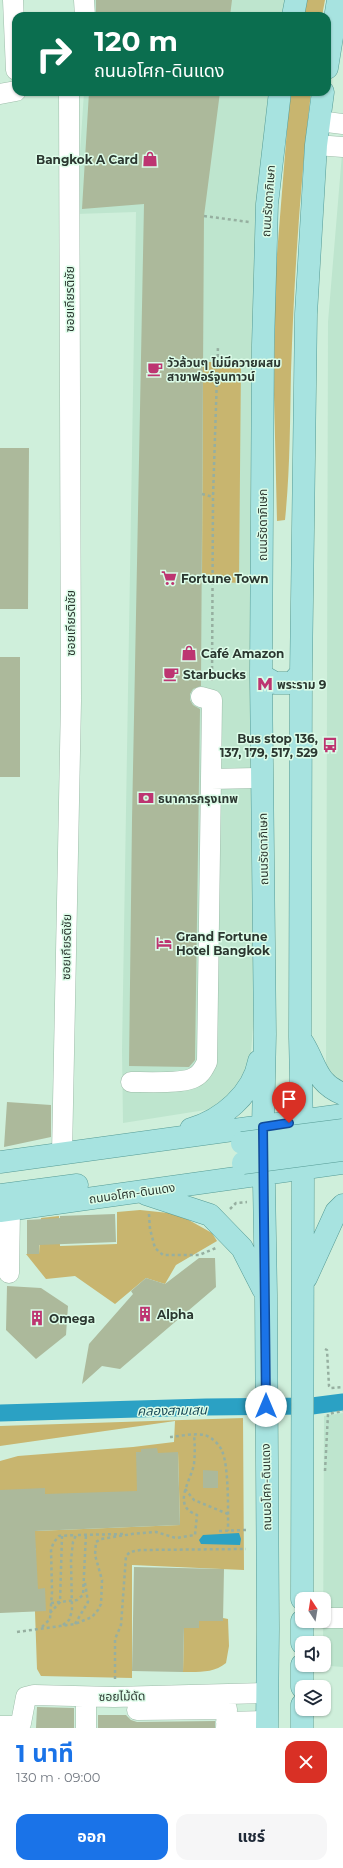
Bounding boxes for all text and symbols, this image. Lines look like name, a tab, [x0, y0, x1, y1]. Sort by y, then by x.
text: 120 m	[94, 24, 178, 58]
icon: right	[28, 28, 80, 80]
text: ถนนอโศก-ดินแดง	[94, 60, 225, 82]
shop icon: Bangkok A Card	[141, 150, 159, 168]
place label: Bangkok A Card	[36, 152, 138, 167]
street label: ถนนรัชดาภิเษก	[258, 164, 278, 238]
street label: ซอยเกียรติชัย	[62, 266, 77, 332]
place label: วัวล้วนๆ ไม่มีควายผสม สาขาฟอร์จูนทาวน์	[167, 355, 281, 385]
cafe icon: วัวล้วนๆ ไม่มีควายผสม สาขาฟอร์จูนทาวน์	[146, 360, 164, 378]
street label: ถนนรัชดาภิเษก	[255, 489, 270, 561]
supermarket icon: Fortune Town	[160, 569, 178, 587]
place label: Fortune Town	[181, 571, 268, 586]
street label: ซอยเกียรติชัย	[63, 590, 78, 656]
shop icon: Café Amazon	[180, 644, 198, 662]
place label: Café Amazon	[201, 646, 284, 661]
cafe icon: Starbucks	[162, 665, 180, 683]
place label: Starbucks	[183, 667, 246, 682]
metro station icon: พระราม 9	[256, 675, 274, 693]
place label: พระราม 9	[277, 677, 327, 692]
place label: Bus stop 136, 137, 179, 517, 529	[220, 731, 318, 760]
bus stop icon: Bus stop 136, 137, 179, 517, 529	[321, 736, 339, 754]
bank icon: ธนาคารกรุงเทพ	[137, 789, 155, 807]
place label: ธนาคารกรุงเทพ	[158, 791, 238, 806]
street label: ถนนรัชดาภิเษก	[255, 813, 271, 885]
street label: ซอยเกียรติชัย	[58, 914, 74, 980]
place label: Grand Fortune Hotel Bangkok	[176, 929, 270, 958]
hotel icon: Grand Fortune Hotel Bangkok	[155, 934, 173, 952]
pin	[272, 1082, 306, 1123]
icon: arrive	[278, 1088, 300, 1110]
street label: ถนนอโศก-ดินแดง	[88, 1180, 176, 1206]
building icon: Alpha	[136, 1305, 154, 1323]
place label: Alpha	[156, 1307, 194, 1322]
building icon: Omega	[28, 1309, 46, 1327]
place label: Omega	[49, 1311, 95, 1326]
position arrow	[245, 1385, 287, 1427]
water label: คลองสามเสน	[137, 1401, 208, 1419]
street label: ถนนอโศก-ดินแดง	[258, 1443, 274, 1531]
north arrow	[295, 1592, 331, 1628]
map controls	[295, 1592, 331, 1716]
button: sound	[295, 1636, 331, 1672]
button: layers	[295, 1680, 331, 1716]
street label: ซอยไม้ดัด	[99, 1688, 145, 1704]
text: 1 นาที	[16, 1739, 74, 1768]
button: close	[285, 1741, 327, 1783]
text: 130 m · 09:00	[16, 1769, 100, 1785]
button: ออก	[16, 1814, 168, 1860]
button: แชร์	[176, 1814, 327, 1860]

